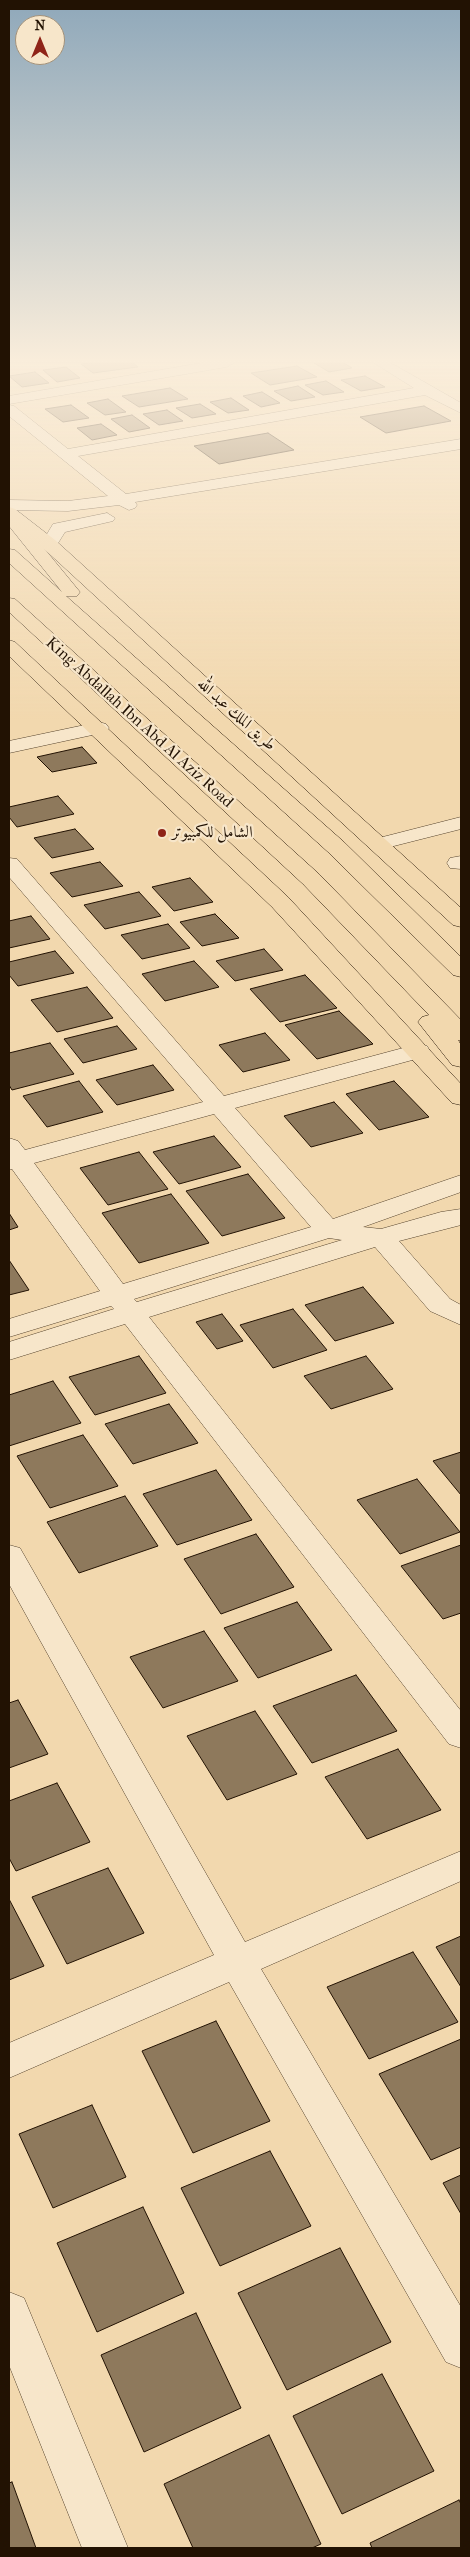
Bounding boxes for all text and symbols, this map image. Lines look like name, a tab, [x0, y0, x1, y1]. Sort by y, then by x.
north arrow	[15, 15, 65, 65]
text: N	[35, 17, 45, 34]
street label: King Abdallah Ibn Abd Al Aziz Road	[41, 634, 237, 812]
street label: طريق الملك عبد الله	[193, 675, 279, 755]
place label: الشامل للكمبيوتر	[172, 823, 253, 843]
marker: الشامل للكمبيوتر	[156, 827, 168, 839]

